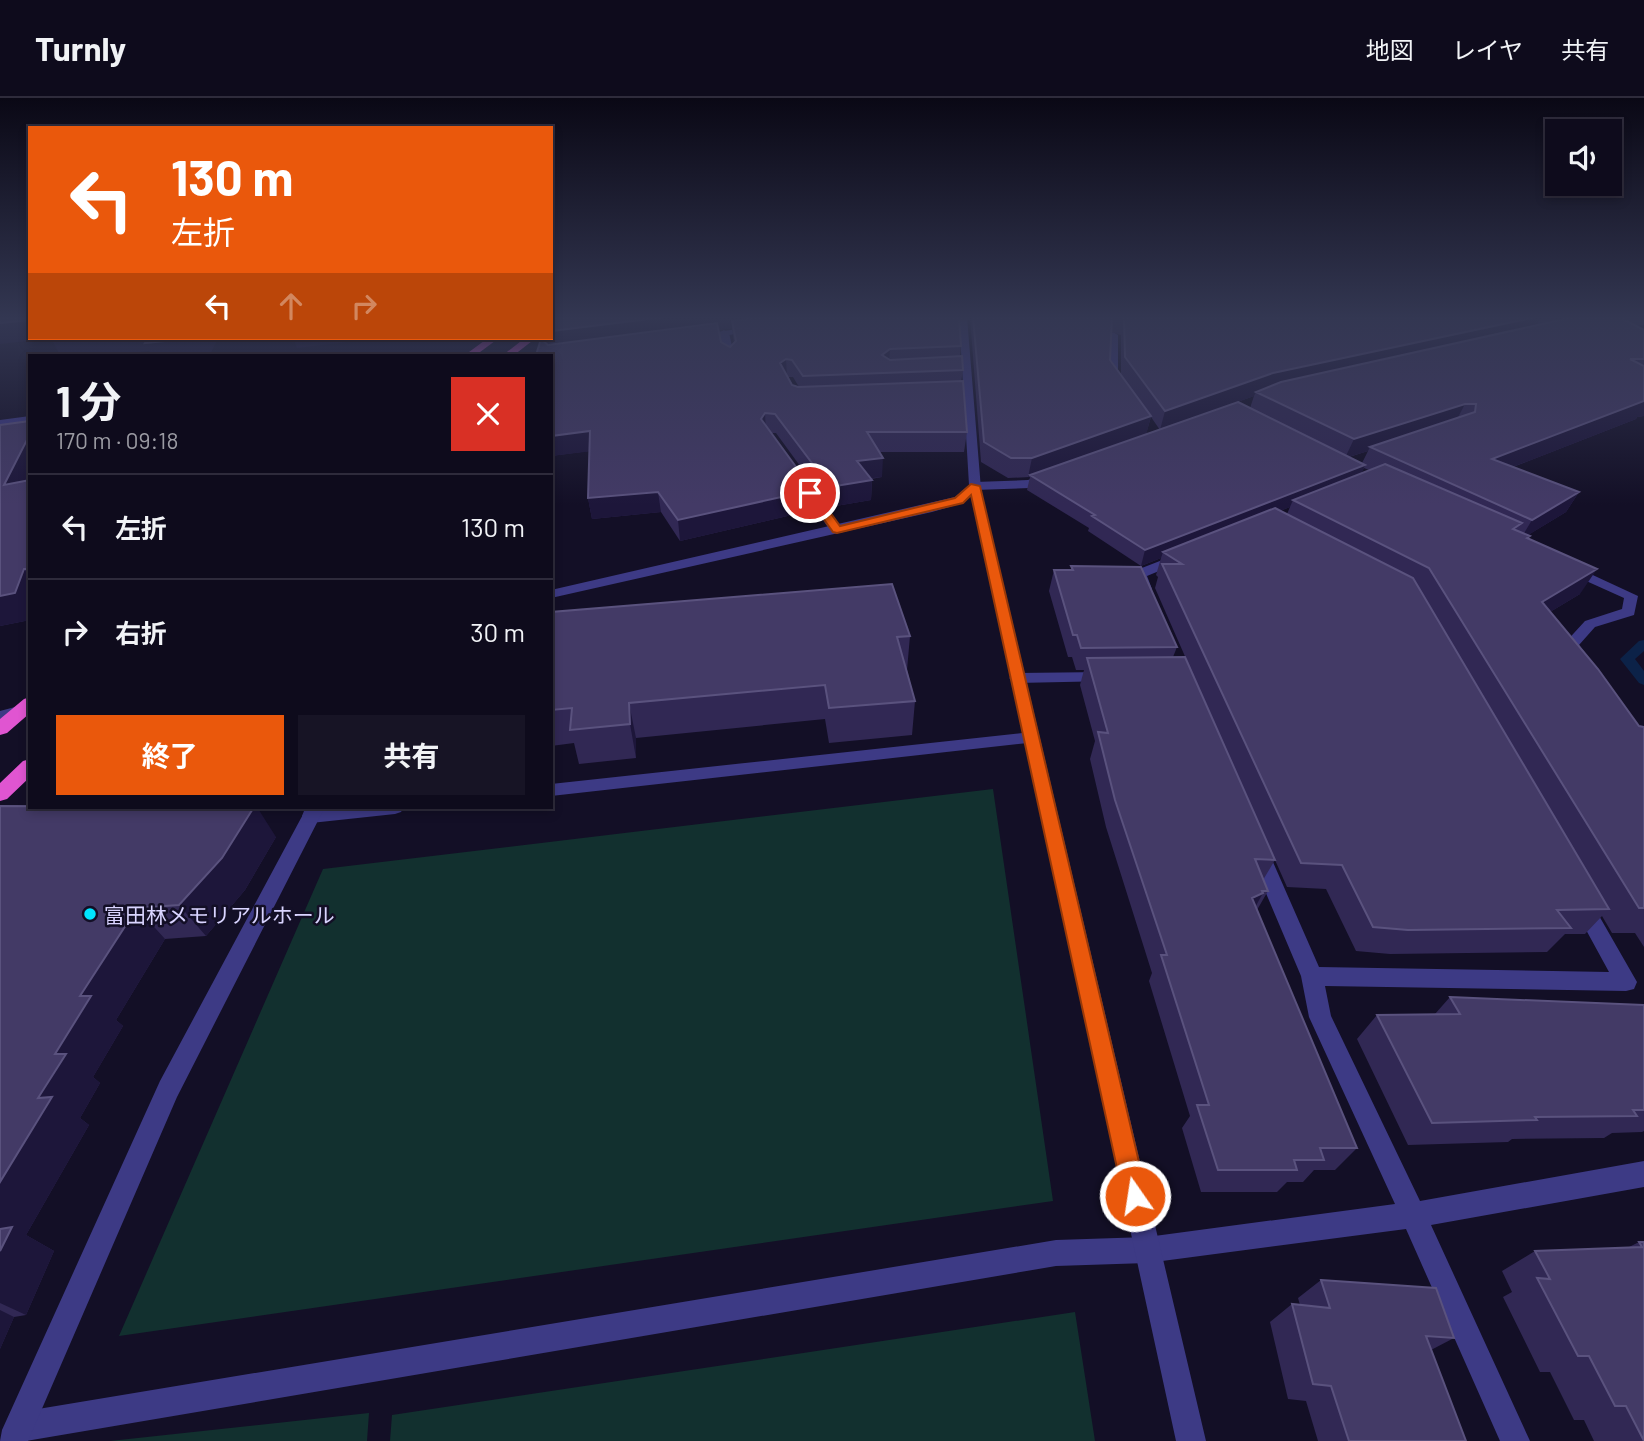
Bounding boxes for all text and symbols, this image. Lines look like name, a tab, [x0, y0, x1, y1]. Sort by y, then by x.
text: Turnly	[35, 28, 126, 68]
text: 地図	[1366, 35, 1414, 64]
text: レイヤ	[1452, 35, 1523, 64]
text: 共有	[1561, 35, 1609, 64]
map controls	[1545, 119, 1622, 196]
button: sound	[1545, 119, 1622, 196]
text: 130 m	[171, 147, 293, 206]
icon: left	[56, 154, 147, 245]
text: 左折	[171, 212, 235, 250]
icon: left	[199, 287, 237, 325]
icon: ahead	[272, 287, 310, 325]
icon: right	[345, 287, 383, 325]
text: 1 分	[56, 375, 121, 425]
button: close	[451, 377, 525, 451]
text: 170 m · 09:18	[56, 426, 178, 454]
pin	[780, 463, 840, 523]
icon: arrive	[791, 474, 829, 512]
icon: left	[56, 508, 94, 546]
text: 130 m	[461, 511, 525, 542]
text: 左折	[115, 512, 167, 543]
icon: right	[56, 613, 94, 651]
text: 30 m	[470, 616, 525, 647]
text: 右折	[115, 617, 167, 648]
button: 終了	[56, 715, 284, 795]
button: 共有	[298, 715, 525, 795]
place label: 富田林メモリアルホール	[104, 902, 335, 927]
marker: 富田林メモリアルホール	[82, 906, 98, 922]
position arrow	[1098, 1159, 1172, 1233]

